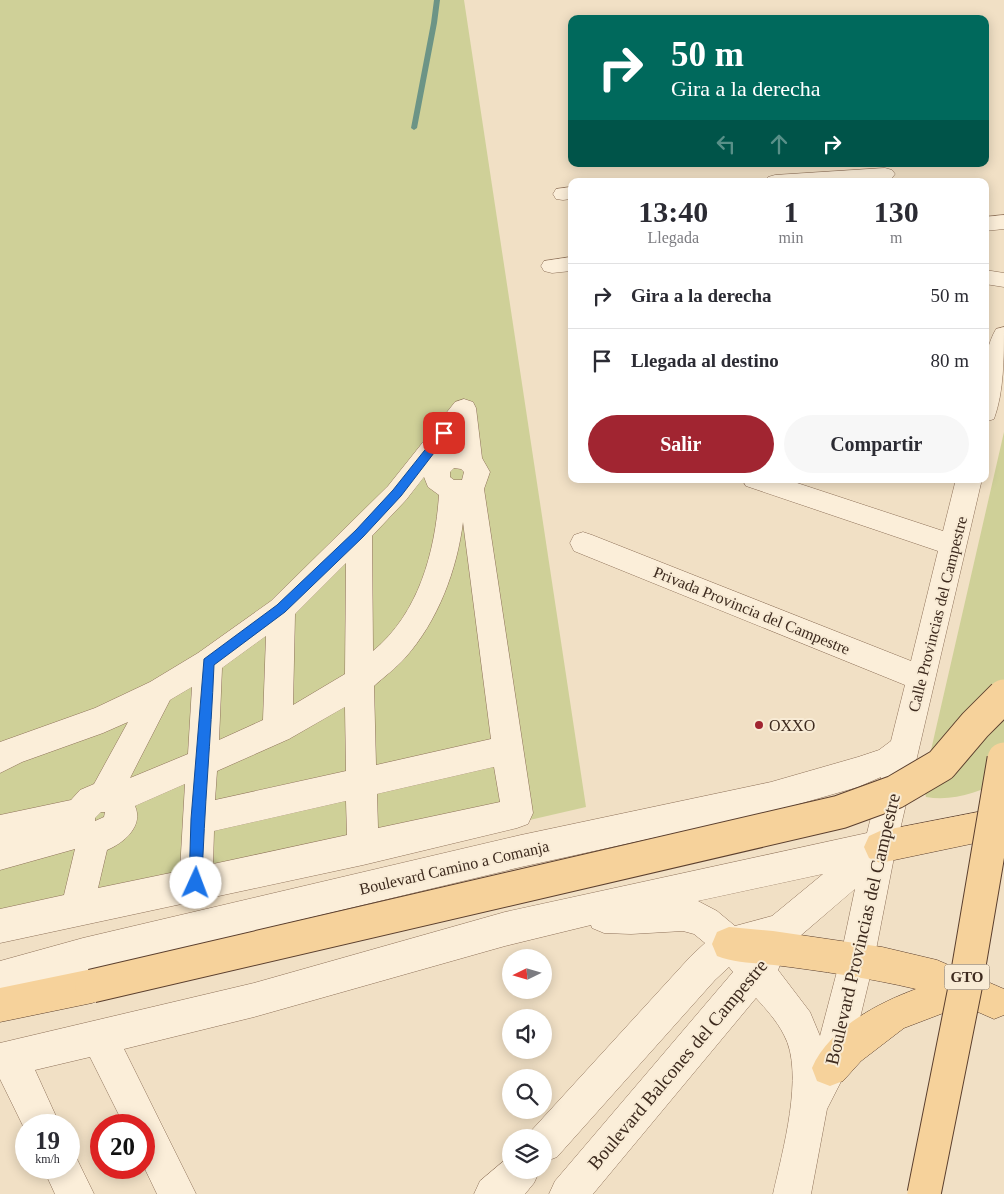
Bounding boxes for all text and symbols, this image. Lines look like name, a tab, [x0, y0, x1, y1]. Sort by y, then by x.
icon: right	[588, 35, 653, 100]
text: 50 m	[671, 35, 744, 74]
text: Gira a la derecha	[671, 76, 821, 101]
icon: left	[712, 130, 740, 158]
icon: ahead	[765, 130, 793, 158]
icon: right	[818, 130, 846, 158]
text: 13:40	[638, 195, 708, 228]
text: 1	[783, 195, 798, 228]
text: 130	[874, 195, 919, 228]
text: Llegada	[648, 229, 699, 246]
text: min	[779, 229, 803, 246]
text: m	[890, 229, 902, 246]
icon: right	[588, 282, 616, 310]
text: Gira a la derecha	[631, 285, 772, 306]
text: 50 m	[930, 285, 969, 306]
icon: arrive	[588, 347, 616, 375]
text: Llegada al destino	[631, 350, 779, 371]
text: 80 m	[930, 350, 969, 371]
pin	[423, 412, 465, 454]
button: Salir	[588, 415, 774, 473]
button: Compartir	[784, 415, 969, 473]
icon: arrive	[430, 419, 458, 447]
street label: Calle Provincias del Campestre	[905, 514, 971, 714]
street label: Privada Provincia del Campestre	[651, 563, 852, 659]
place label: OXXO	[769, 717, 815, 734]
marker: OXXO	[753, 719, 765, 731]
street label: Boulevard Provincias del Campestre	[821, 791, 904, 1067]
street label: Boulevard Camino a Comanja	[358, 837, 551, 899]
position arrow	[169, 856, 221, 908]
north arrow	[502, 949, 552, 999]
map controls	[502, 949, 552, 1179]
street label: Boulevard Balcones del Campestre	[583, 955, 771, 1174]
road number: GTO	[944, 964, 990, 990]
button: sound	[502, 1009, 552, 1059]
button: search	[502, 1069, 552, 1119]
speed limit sign: 20	[90, 1114, 155, 1179]
text: 19	[35, 1127, 60, 1154]
button: layers	[502, 1129, 552, 1179]
text: km/h	[35, 1152, 60, 1166]

